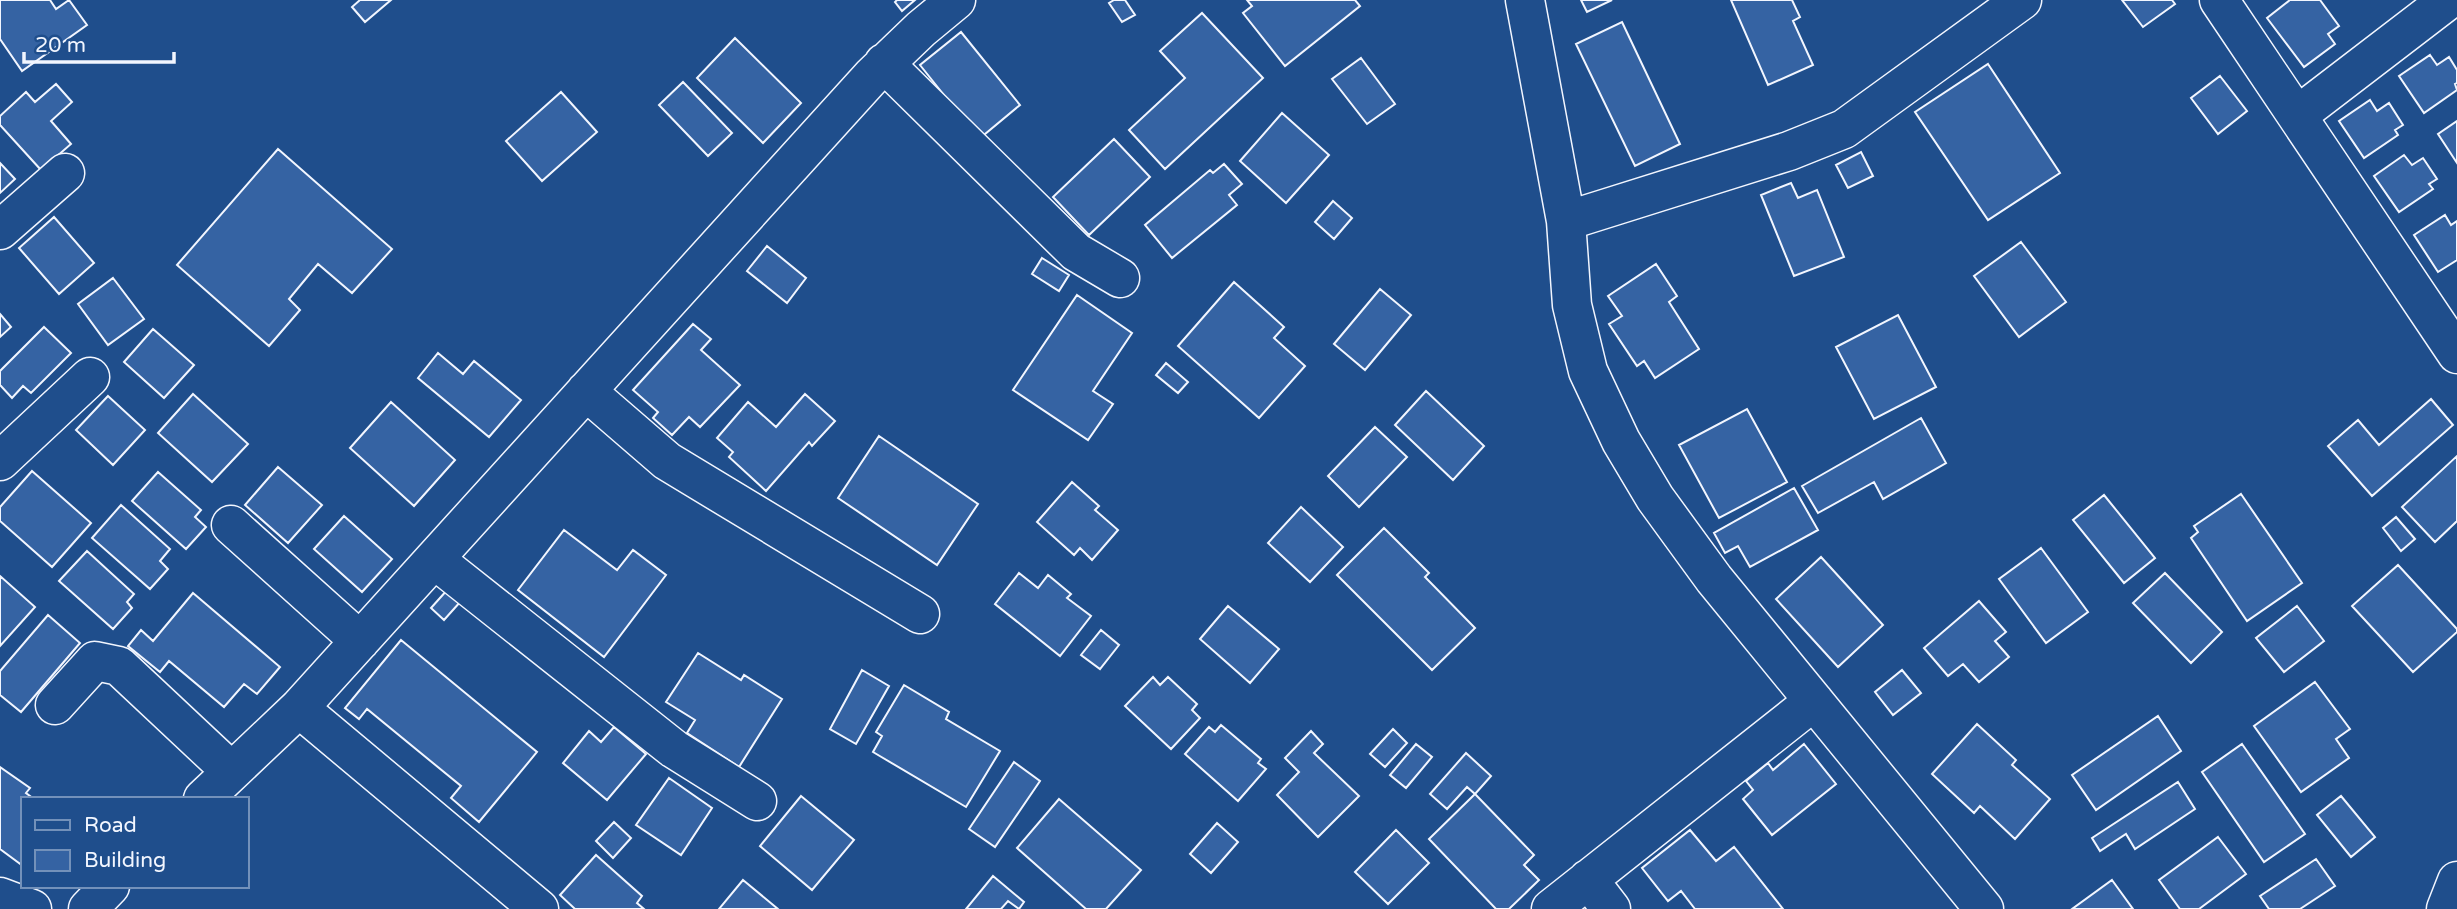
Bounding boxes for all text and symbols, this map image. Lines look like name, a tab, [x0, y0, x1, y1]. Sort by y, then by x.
scale bar	[24, 21, 175, 65]
text: 20 m	[35, 33, 86, 58]
legend	[21, 797, 248, 888]
text: Road	[84, 813, 137, 838]
text: Building	[84, 848, 166, 873]

